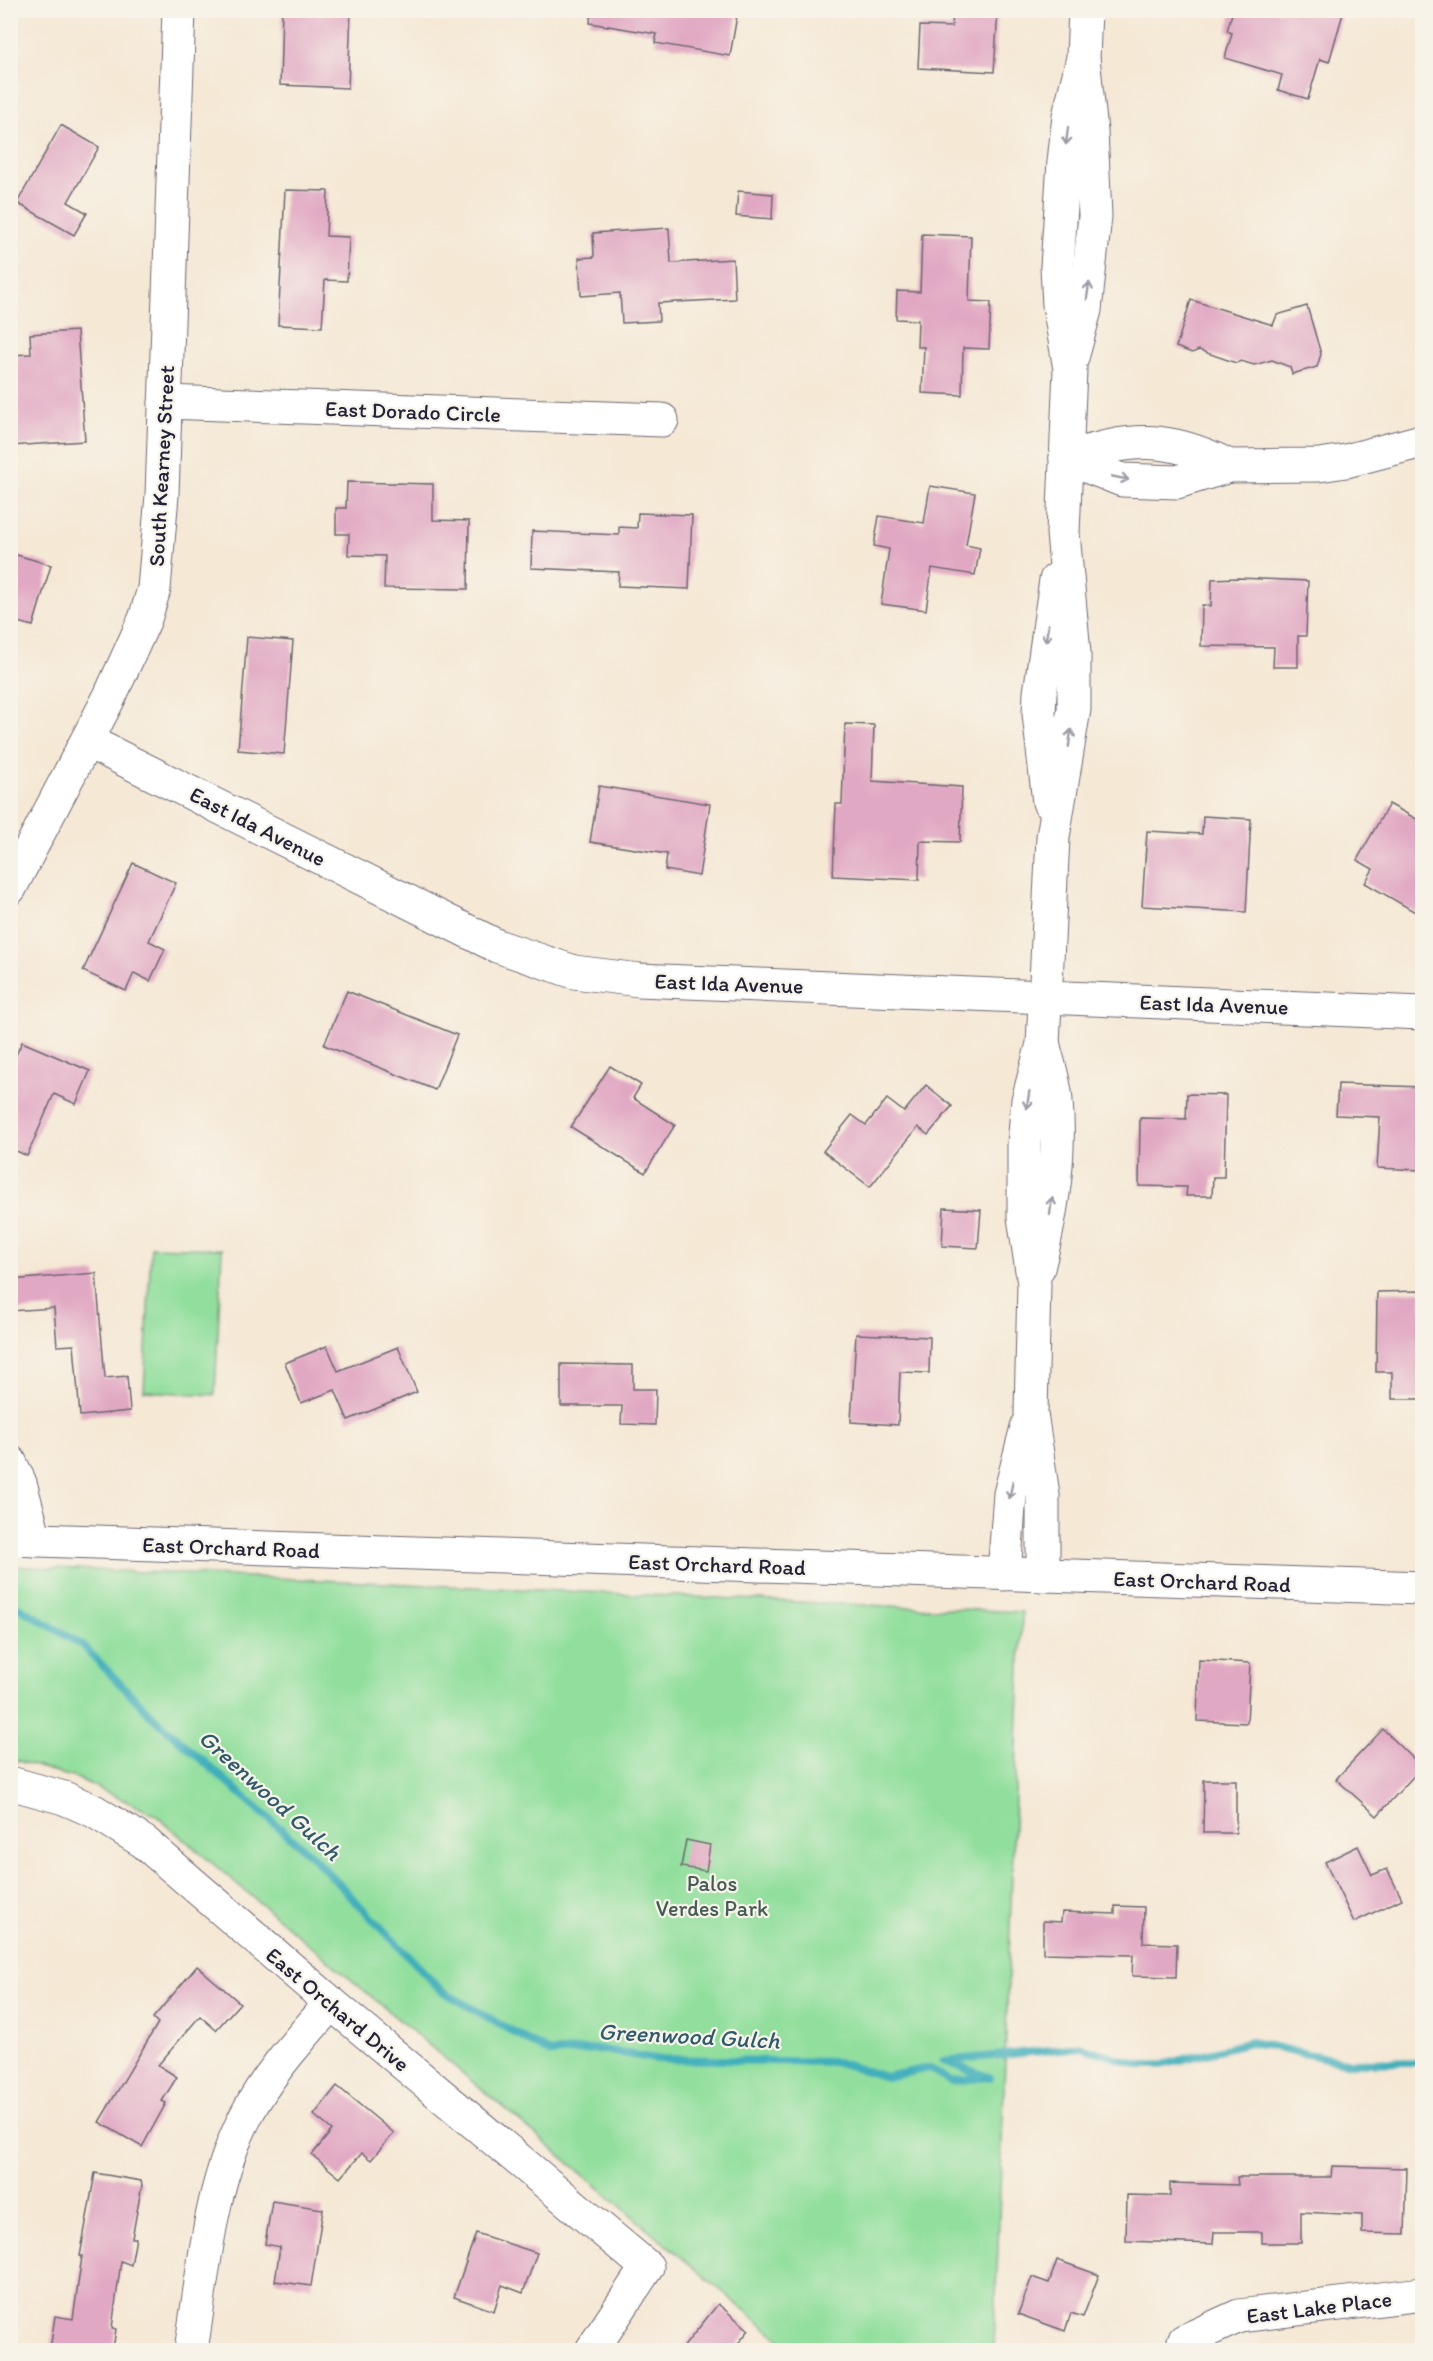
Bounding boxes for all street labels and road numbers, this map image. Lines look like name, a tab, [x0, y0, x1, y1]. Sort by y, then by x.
street label: South Kearney Street	[143, 365, 180, 567]
street label: East Dorado Circle	[325, 395, 501, 428]
street label: East Ida Avenue	[185, 781, 330, 872]
street label: East Ida Avenue	[654, 967, 804, 1000]
street label: East Ida Avenue	[1139, 988, 1289, 1021]
street label: East Orchard Road	[142, 1531, 320, 1564]
street label: East Orchard Road	[628, 1548, 806, 1581]
street label: East Orchard Road	[1113, 1565, 1291, 1598]
street label: East Orchard Drive	[260, 1941, 415, 2077]
street label: East Lake Place	[1245, 2285, 1393, 2330]

